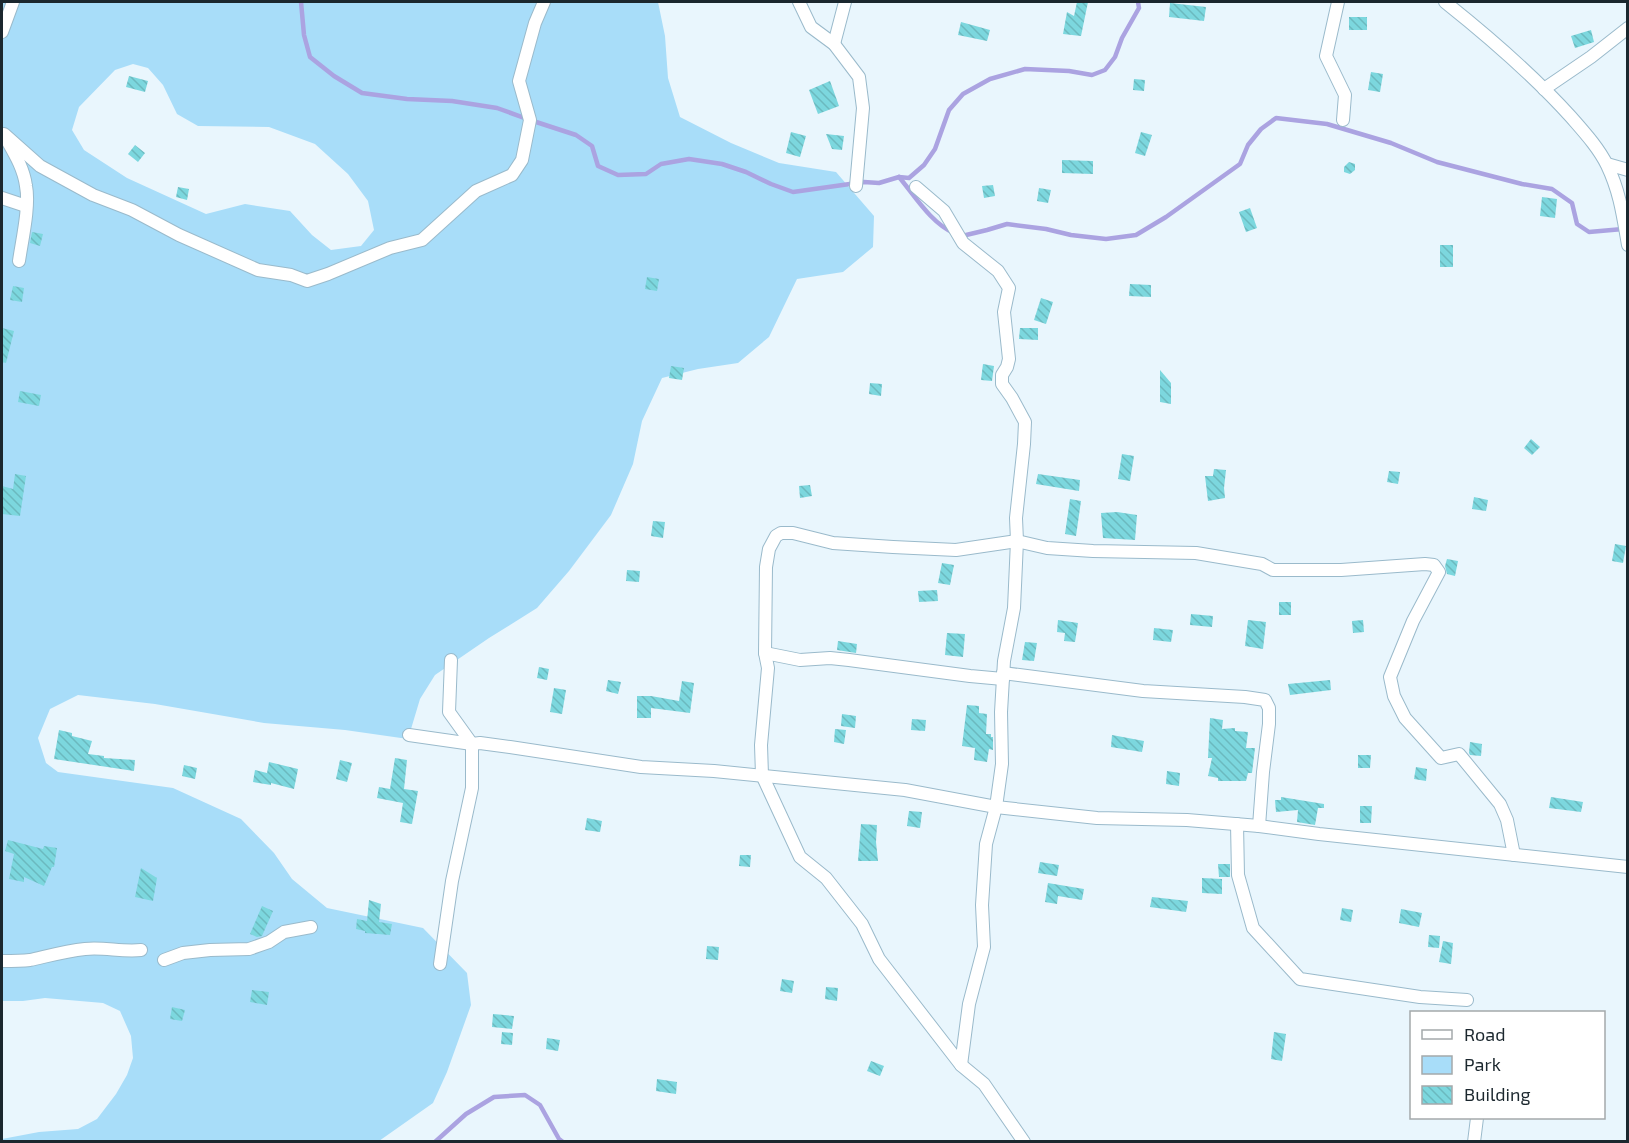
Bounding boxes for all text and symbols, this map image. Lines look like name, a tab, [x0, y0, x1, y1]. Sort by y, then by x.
legend	[1410, 1011, 1605, 1119]
text: Road	[1464, 1023, 1505, 1045]
text: Park	[1464, 1053, 1501, 1075]
text: Building	[1464, 1083, 1531, 1105]

